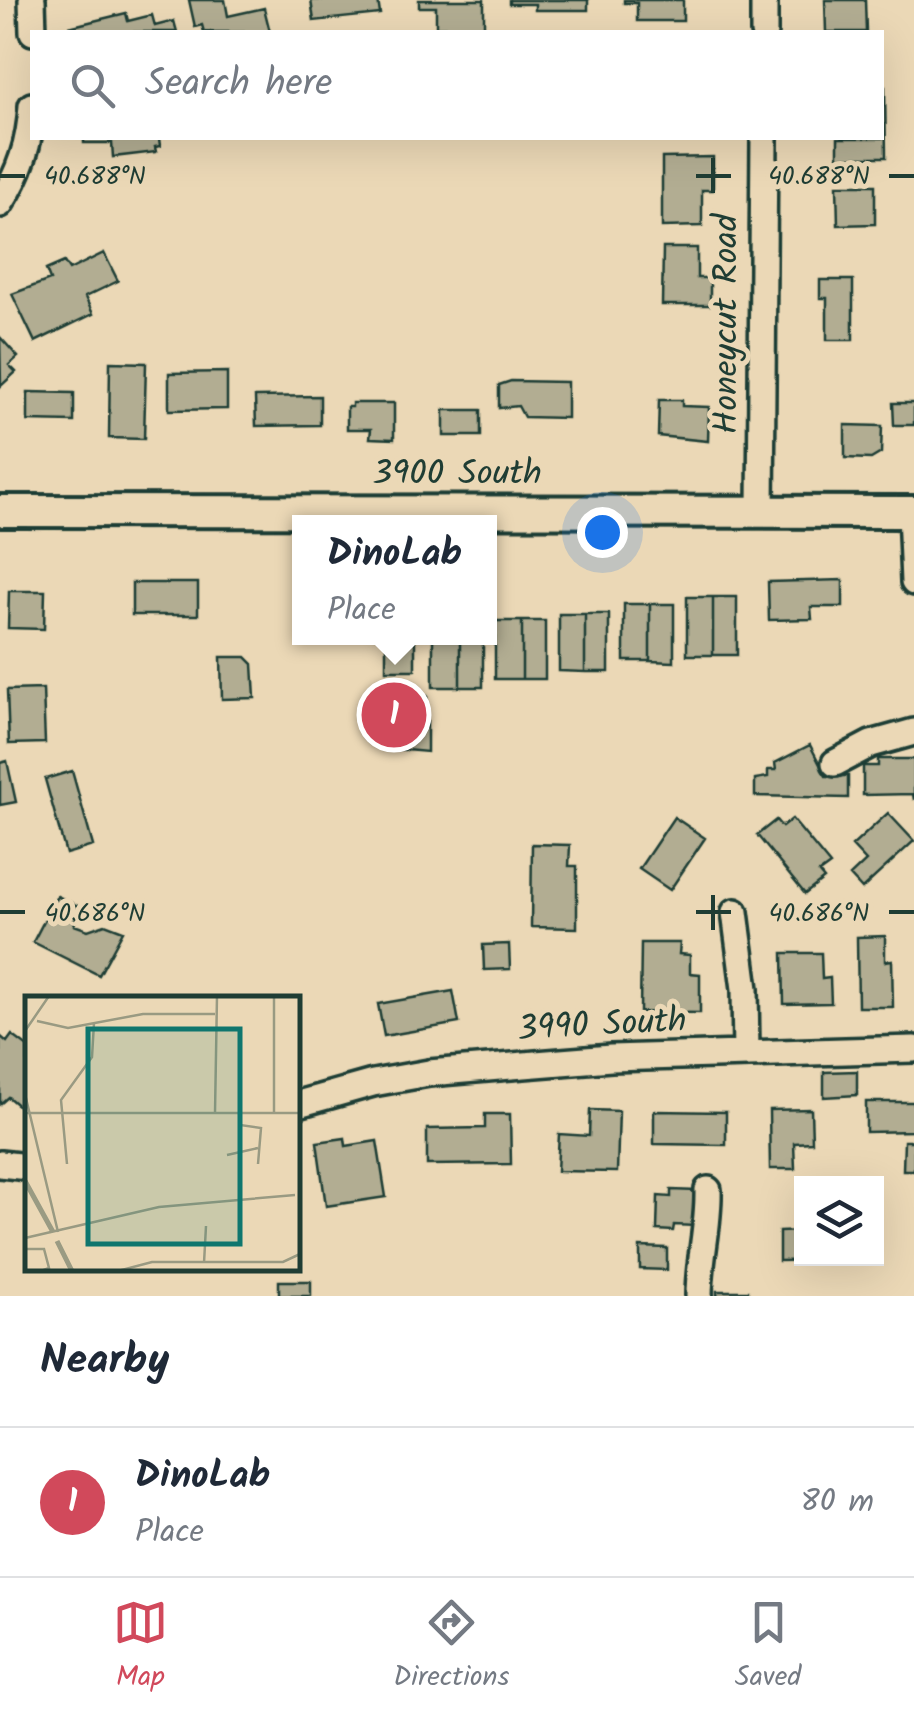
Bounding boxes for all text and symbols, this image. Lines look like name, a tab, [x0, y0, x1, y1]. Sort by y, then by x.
search box	[30, 30, 884, 140]
text: Search here	[145, 55, 332, 115]
icon: search	[65, 58, 120, 113]
text: 40.688°N	[44, 157, 146, 197]
text: 40.688°N	[768, 157, 870, 197]
street label: Honeycut Road	[700, 212, 756, 434]
street label: 3900 South	[372, 447, 542, 503]
your location	[577, 507, 628, 558]
popup	[292, 515, 497, 645]
text: DinoLab	[327, 525, 462, 585]
text: Place	[327, 585, 396, 636]
pin: 1	[362, 678, 426, 752]
text: 40.686°N	[45, 894, 145, 934]
text: 40.686°N	[769, 894, 869, 934]
street label: 3990 South	[516, 994, 688, 1058]
inset map	[25, 996, 300, 1271]
map controls	[794, 1176, 884, 1266]
button: layers	[794, 1176, 884, 1266]
text: Nearby	[40, 1328, 169, 1395]
text: DinoLab	[135, 1447, 270, 1507]
text: 1	[68, 1477, 77, 1528]
text: 80 m	[800, 1477, 874, 1528]
text: Place	[135, 1507, 204, 1558]
tab: Map	[113, 1595, 168, 1700]
tab: Directions	[393, 1595, 509, 1700]
tab: Saved	[735, 1595, 801, 1700]

